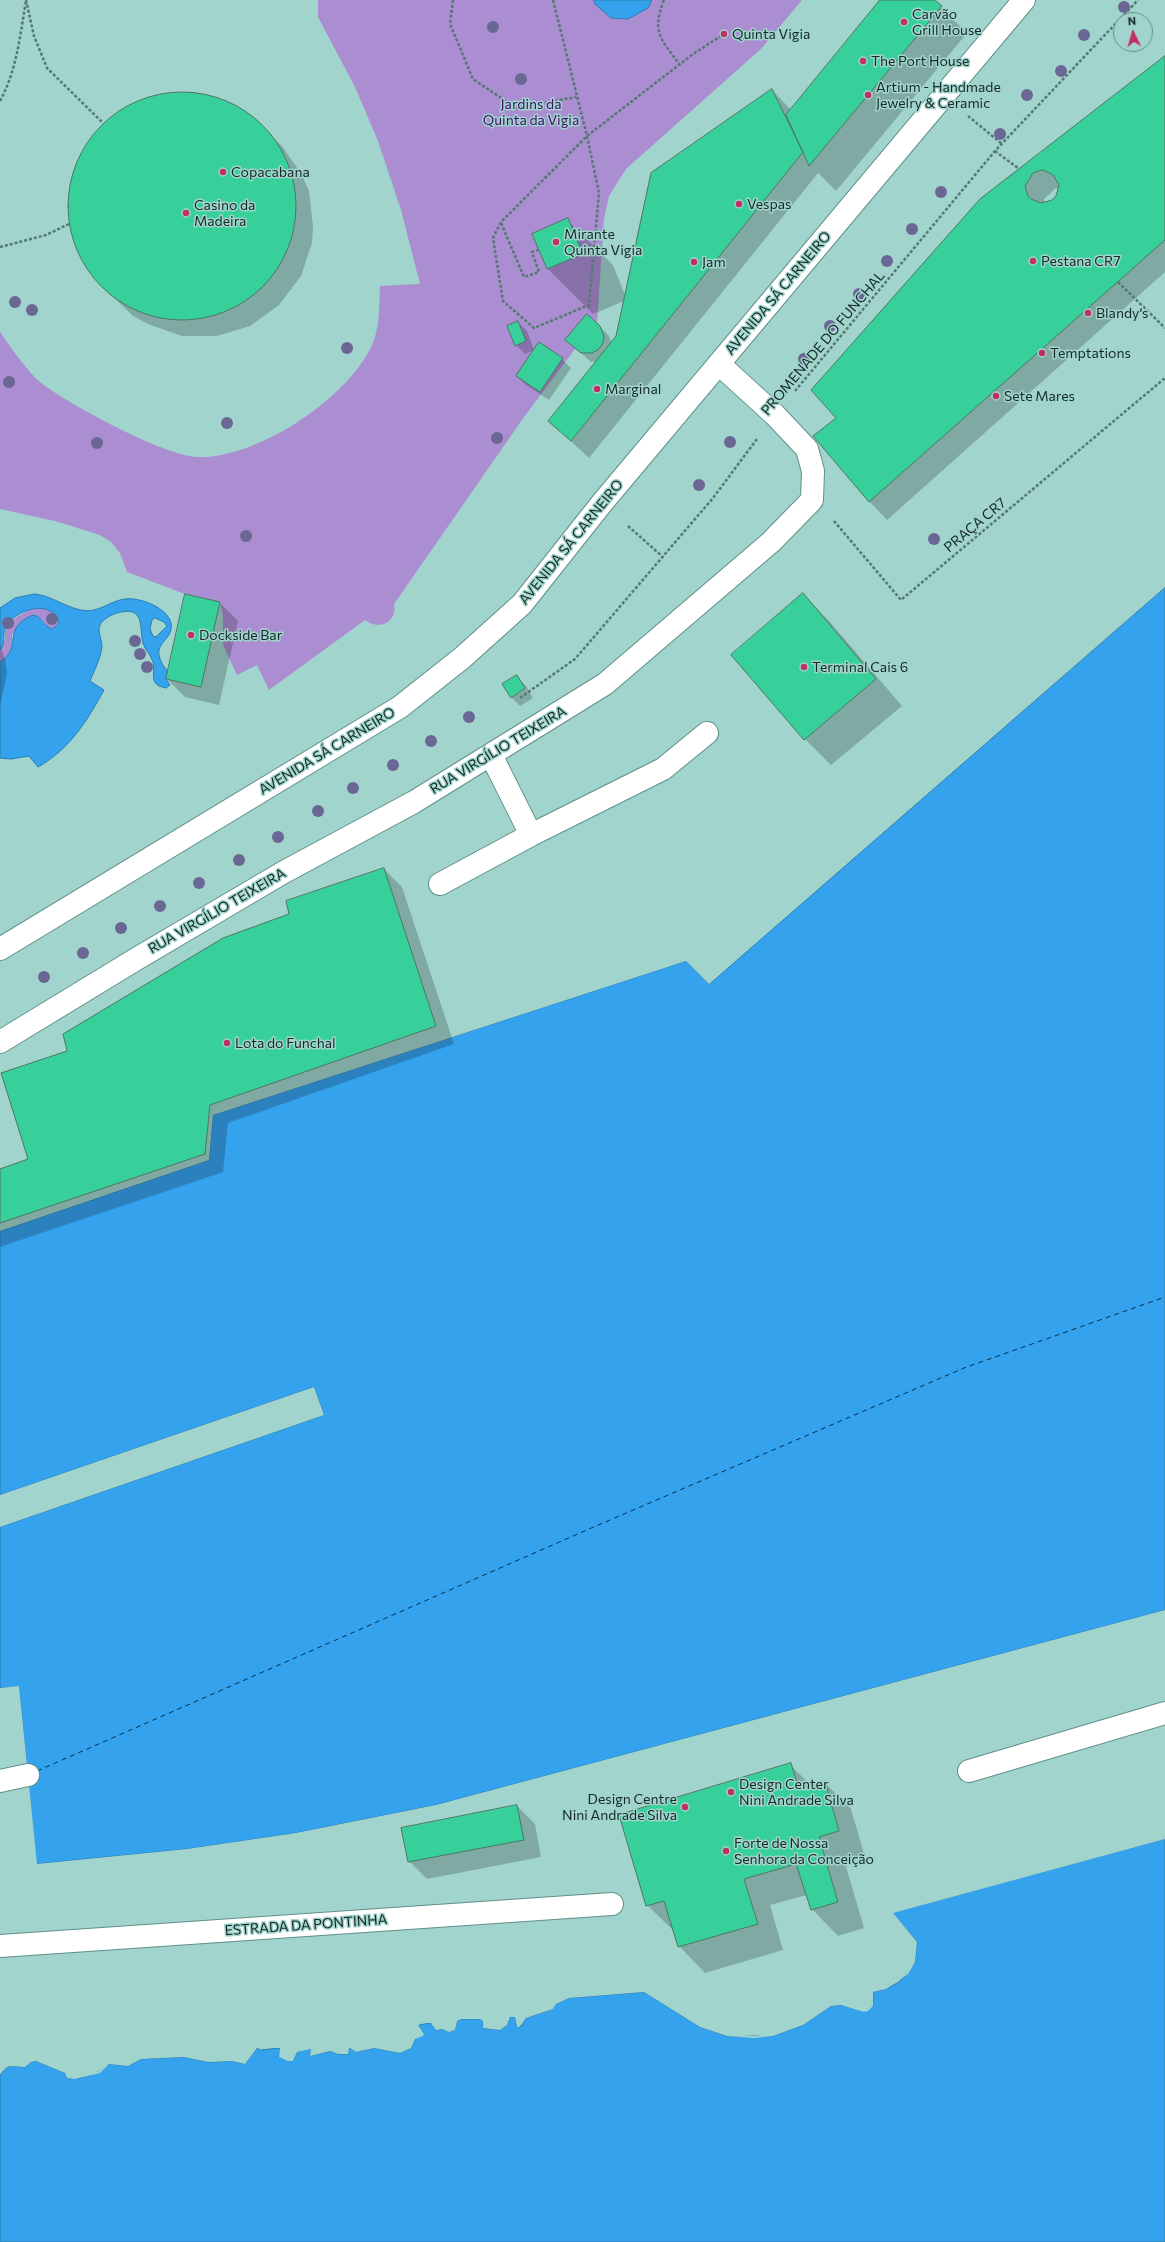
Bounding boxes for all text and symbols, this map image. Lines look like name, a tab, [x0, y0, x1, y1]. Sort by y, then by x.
place label: Carvão Grill House	[912, 6, 982, 38]
north arrow	[1113, 12, 1153, 52]
text: N	[1127, 14, 1137, 27]
marker: Carvão Grill House	[899, 17, 909, 27]
place label: Quinta Vigia	[732, 26, 810, 42]
marker: Quinta Vigia	[719, 29, 729, 39]
place label: The Port House	[871, 53, 969, 69]
marker: The Port House	[858, 56, 868, 66]
place label: Artium - Handmade Jewelry & Ceramic	[876, 79, 1001, 112]
marker: Artium - Handmade Jewelry & Ceramic	[863, 90, 873, 100]
park label: Jardins da Quinta da Vigia	[483, 96, 579, 128]
place label: Copacabana	[231, 164, 310, 180]
marker: Copacabana	[218, 167, 228, 177]
place label: Vespas	[747, 196, 791, 212]
place label: Casino da Madeira	[194, 197, 255, 230]
marker: Vespas	[734, 199, 744, 209]
marker: Casino da Madeira	[181, 208, 191, 218]
place label: Mirante Quinta Vigia	[564, 226, 642, 258]
street label: AVENIDA SÁ CARNEIRO	[721, 228, 835, 358]
marker: Mirante Quinta Vigia	[551, 237, 561, 247]
place label: Pestana CR7	[1041, 253, 1121, 269]
place label: Jam	[702, 254, 726, 270]
marker: Pestana CR7	[1028, 256, 1038, 266]
marker: Jam	[689, 257, 699, 267]
street label: PROMENADE DO FUNCHAL	[758, 267, 888, 419]
place label: Blandy‘s	[1096, 305, 1148, 321]
marker: Blandy‘s	[1083, 308, 1093, 318]
place label: Temptations	[1050, 345, 1131, 361]
marker: Temptations	[1037, 348, 1047, 358]
place label: Marginal	[605, 381, 661, 397]
marker: Marginal	[592, 384, 602, 394]
place label: Sete Mares	[1004, 388, 1075, 404]
marker: Sete Mares	[991, 391, 1001, 401]
street label: AVENIDA SÁ CARNEIRO	[515, 476, 627, 608]
street label: PRAÇA CR7	[941, 494, 1009, 556]
place label: Dockside Bar	[199, 627, 282, 643]
marker: Dockside Bar	[186, 630, 196, 640]
place label: Terminal Cais 6	[812, 659, 908, 675]
marker: Terminal Cais 6	[799, 662, 809, 672]
street label: RUA VIRGÍLIO TEIXEIRA	[427, 703, 569, 797]
street label: AVENIDA SÁ CARNEIRO	[256, 704, 398, 798]
street label: RUA VIRGÍLIO TEIXEIRA	[145, 865, 289, 957]
place label: Lota do Funchal	[235, 1035, 336, 1051]
marker: Lota do Funchal	[222, 1038, 232, 1048]
place label: Design Center Nini Andrade Silva	[739, 1776, 854, 1808]
marker: Design Center Nini Andrade Silva	[726, 1787, 736, 1797]
place label: Design Centre Nini Andrade Silva	[562, 1791, 677, 1824]
marker: Design Centre Nini Andrade Silva	[680, 1802, 690, 1812]
place label: Forte de Nossa Senhora da Conceição	[734, 1835, 874, 1868]
marker: Forte de Nossa Senhora da Conceição	[721, 1846, 731, 1856]
street label: ESTRADA DA PONTINHA	[224, 1911, 388, 1939]

